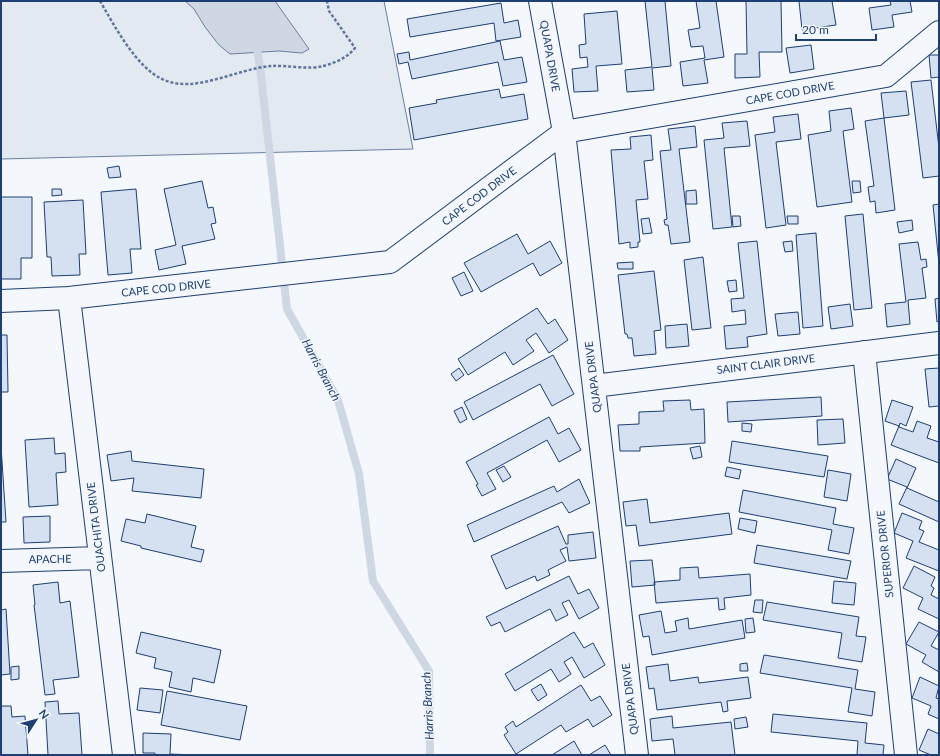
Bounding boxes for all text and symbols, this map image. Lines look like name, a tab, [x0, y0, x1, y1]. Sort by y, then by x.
scale bar	[796, 16, 876, 42]
street label: QUAPA DRIVE	[538, 19, 563, 93]
text: 20 m	[802, 22, 829, 37]
street label: CAPE COD DRIVE	[745, 78, 835, 107]
street label: CAPE COD DRIVE	[439, 163, 519, 228]
street label: CAPE COD DRIVE	[121, 276, 211, 299]
water label: Harris Branch	[299, 336, 344, 403]
street label: QUAPA DRIVE	[582, 340, 603, 414]
street label: SAINT CLAIR DRIVE	[716, 351, 816, 376]
street label: OUACHITA DRIVE	[84, 481, 107, 573]
street label: SUPERIOR DRIVE	[873, 510, 896, 598]
street label: APACHE	[28, 552, 72, 565]
street label: QUAPA DRIVE	[619, 662, 640, 736]
water label: Harris Branch	[418, 672, 437, 740]
north arrow	[16, 700, 56, 740]
text: N	[37, 707, 52, 721]

